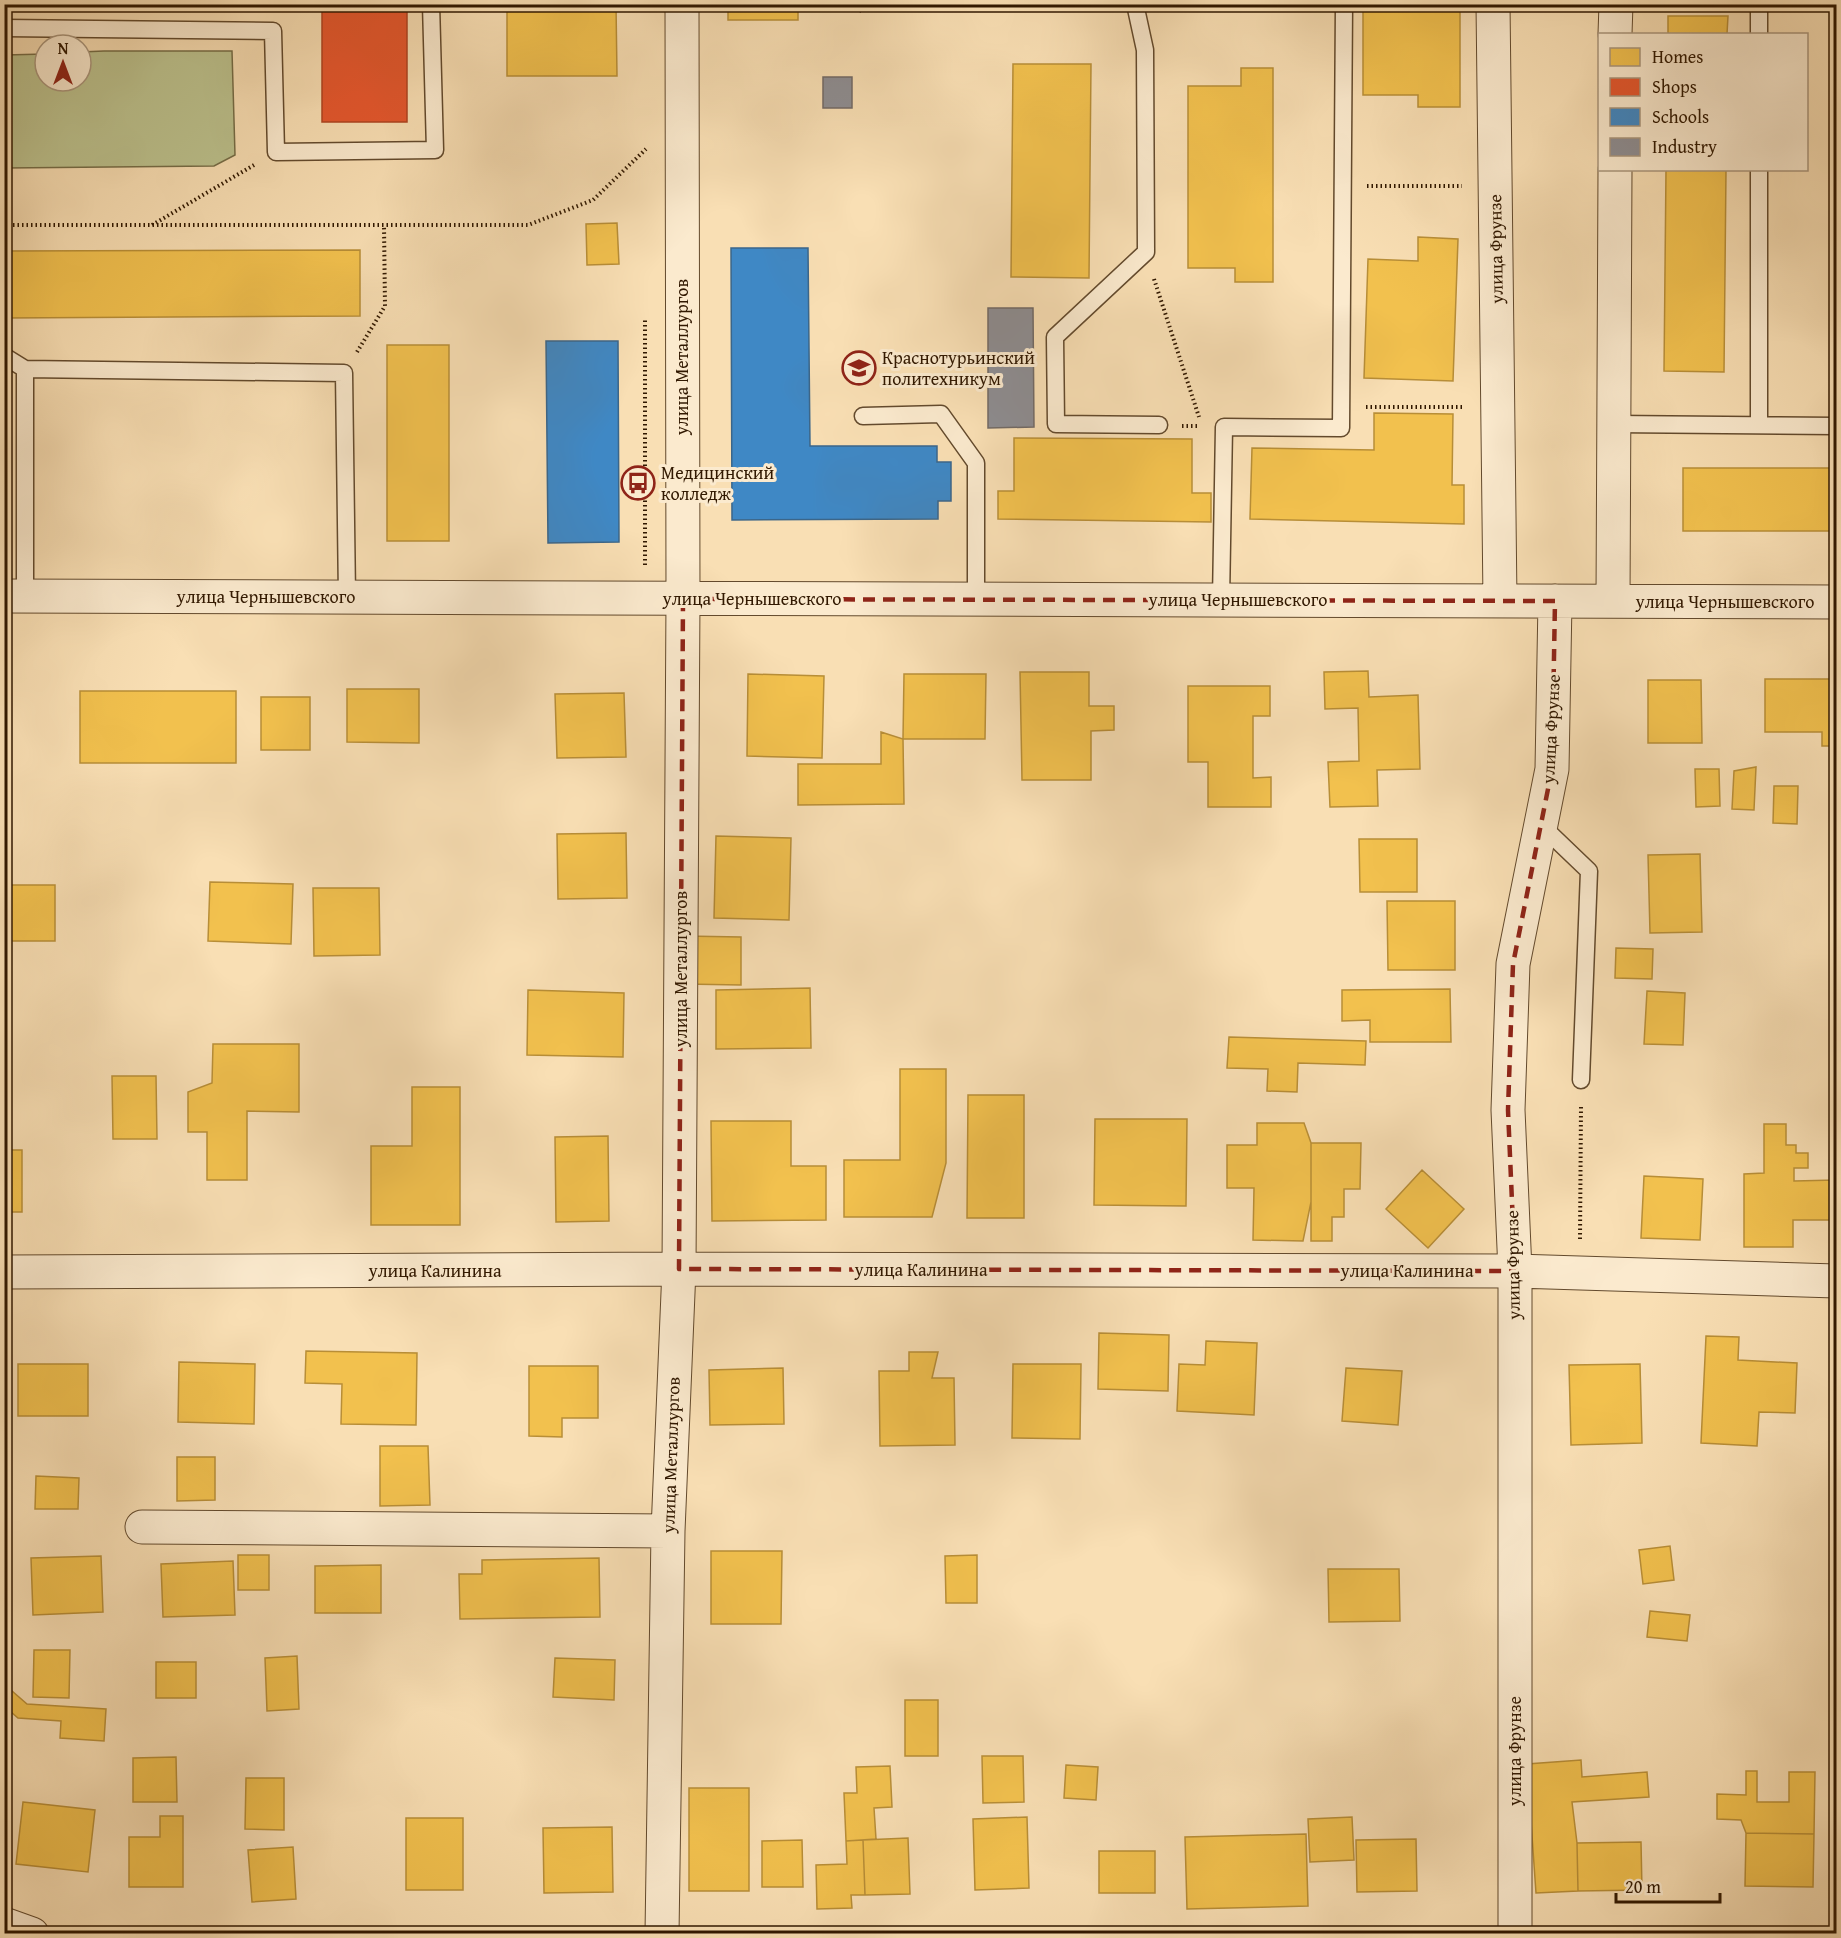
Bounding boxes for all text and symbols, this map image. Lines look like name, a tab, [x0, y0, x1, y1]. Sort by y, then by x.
north arrow	[33, 33, 93, 93]
legend	[1598, 33, 1808, 171]
text: N	[58, 36, 69, 60]
text: Homes	[1652, 43, 1703, 70]
text: Shops	[1652, 73, 1697, 100]
text: Schools	[1652, 103, 1709, 130]
text: Industry	[1652, 133, 1717, 160]
street label: улица Фрунзе	[1481, 194, 1510, 305]
street label: улица Металлургов	[668, 278, 695, 436]
place label: Краснотурьинский политехникум	[882, 344, 1035, 392]
school or university icon: Краснотурьинский политехникум	[841, 350, 877, 386]
place label: Медицинский колледж	[661, 459, 775, 507]
bus stop icon: Медицинский колледж	[620, 465, 656, 501]
street label: улица Чернышевского	[176, 583, 355, 610]
street label: улица Чернышевского	[662, 585, 841, 612]
street label: улица Чернышевского	[1148, 586, 1327, 613]
street label: улица Чернышевского	[1635, 588, 1814, 615]
street label: улица Фрунзе	[1534, 673, 1567, 786]
street label: улица Металлургов	[667, 890, 694, 1048]
street label: улица Фрунзе	[1498, 1210, 1527, 1321]
street label: улица Калинина	[854, 1256, 988, 1283]
street label: улица Калинина	[368, 1257, 502, 1284]
street label: улица Калинина	[1340, 1257, 1474, 1284]
street label: улица Металлургов	[654, 1376, 687, 1535]
street label: улица Фрунзе	[1501, 1696, 1528, 1807]
scale bar	[1616, 1866, 1720, 1904]
text: 20 m	[1625, 1873, 1661, 1900]

